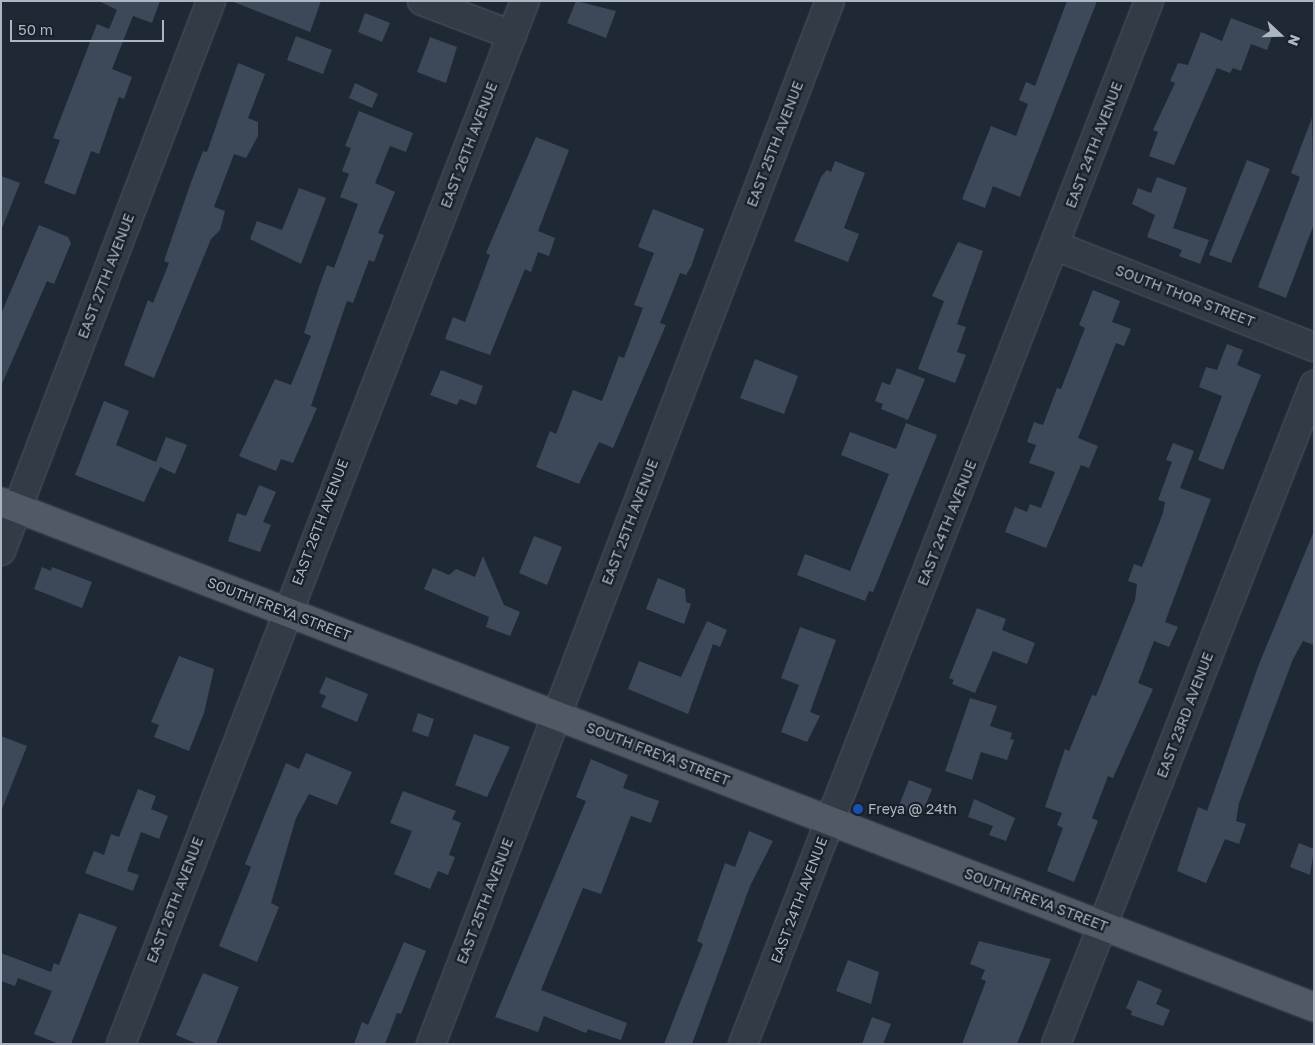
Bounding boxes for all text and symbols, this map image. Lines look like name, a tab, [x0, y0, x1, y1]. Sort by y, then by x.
scale bar	[12, 10, 166, 42]
north arrow	[1255, 10, 1305, 60]
text: 50 m	[18, 20, 53, 38]
text: N	[1285, 33, 1304, 49]
street label: EAST 25TH AVENUE	[743, 79, 807, 209]
street label: EAST 26TH AVENUE	[437, 80, 501, 210]
street label: EAST 24TH AVENUE	[1062, 80, 1126, 210]
street label: EAST 27TH AVENUE	[74, 211, 138, 341]
street label: SOUTH THOR STREET	[1113, 262, 1257, 330]
street label: EAST 26TH AVENUE	[288, 457, 352, 587]
street label: EAST 25TH AVENUE	[598, 457, 662, 587]
street label: EAST 24TH AVENUE	[914, 458, 980, 588]
street label: SOUTH FREYA STREET	[205, 574, 353, 644]
street label: EAST 23RD AVENUE	[1153, 650, 1217, 780]
street label: SOUTH FREYA STREET	[584, 719, 732, 789]
place label: Freya @ 24th	[868, 801, 957, 817]
marker: Freya @ 24th	[852, 803, 864, 815]
street label: EAST 26TH AVENUE	[143, 835, 207, 965]
street label: EAST 24TH AVENUE	[767, 835, 831, 965]
street label: EAST 25TH AVENUE	[453, 836, 517, 966]
street label: SOUTH FREYA STREET	[962, 865, 1110, 935]

